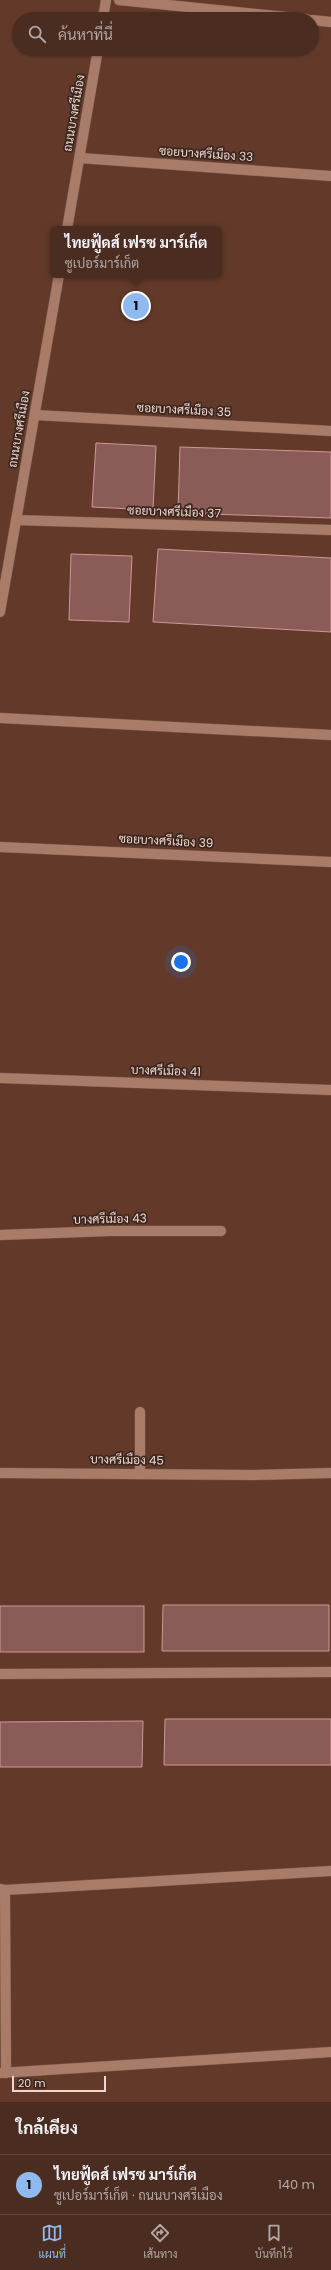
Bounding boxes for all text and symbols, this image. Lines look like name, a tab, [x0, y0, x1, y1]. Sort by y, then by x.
search box	[12, 12, 319, 56]
icon: search	[26, 23, 48, 45]
text: ค้นหาที่นี่	[58, 24, 113, 45]
street label: ถนนบางศรีเมือง	[58, 73, 89, 153]
street label: ซอยบางศรีเมือง 33	[158, 142, 254, 165]
popup	[50, 226, 222, 278]
text: ไทยฟู้ดส์ เฟรซ มาร์เก็ต	[65, 232, 207, 253]
text: ซูเปอร์มาร์เก็ต	[65, 254, 139, 273]
pin: 1	[123, 291, 149, 321]
street label: ถนนบางศรีเมือง	[3, 389, 34, 469]
street label: ซอยบางศรีเมือง 35	[136, 399, 232, 420]
street label: ซอยบางศรีเมือง 37	[127, 501, 222, 522]
street label: ซอยบางศรีเมือง 39	[118, 830, 214, 851]
your location	[171, 952, 191, 972]
street label: บางศรีเมือง 41	[131, 1061, 201, 1080]
street label: บางศรีเมือง 43	[73, 1209, 147, 1228]
street label: บางศรีเมือง 45	[90, 1450, 164, 1469]
scale bar	[12, 2074, 106, 2093]
text: 20 m	[18, 2075, 46, 2091]
text: ใกล้เคียง	[16, 2116, 78, 2140]
text: ไทยฟู้ดส์ เฟรซ มาร์เก็ต	[54, 2164, 197, 2185]
text: 1	[27, 2175, 31, 2194]
text: 140 m	[278, 2175, 315, 2194]
text: ซูเปอร์มาร์เก็ต · ถนนบางศรีเมือง	[54, 2186, 223, 2205]
tab: แผนที่	[39, 2222, 66, 2263]
tab: เส้นทาง	[143, 2222, 178, 2263]
tab: บันทึกไว้	[255, 2222, 292, 2263]

